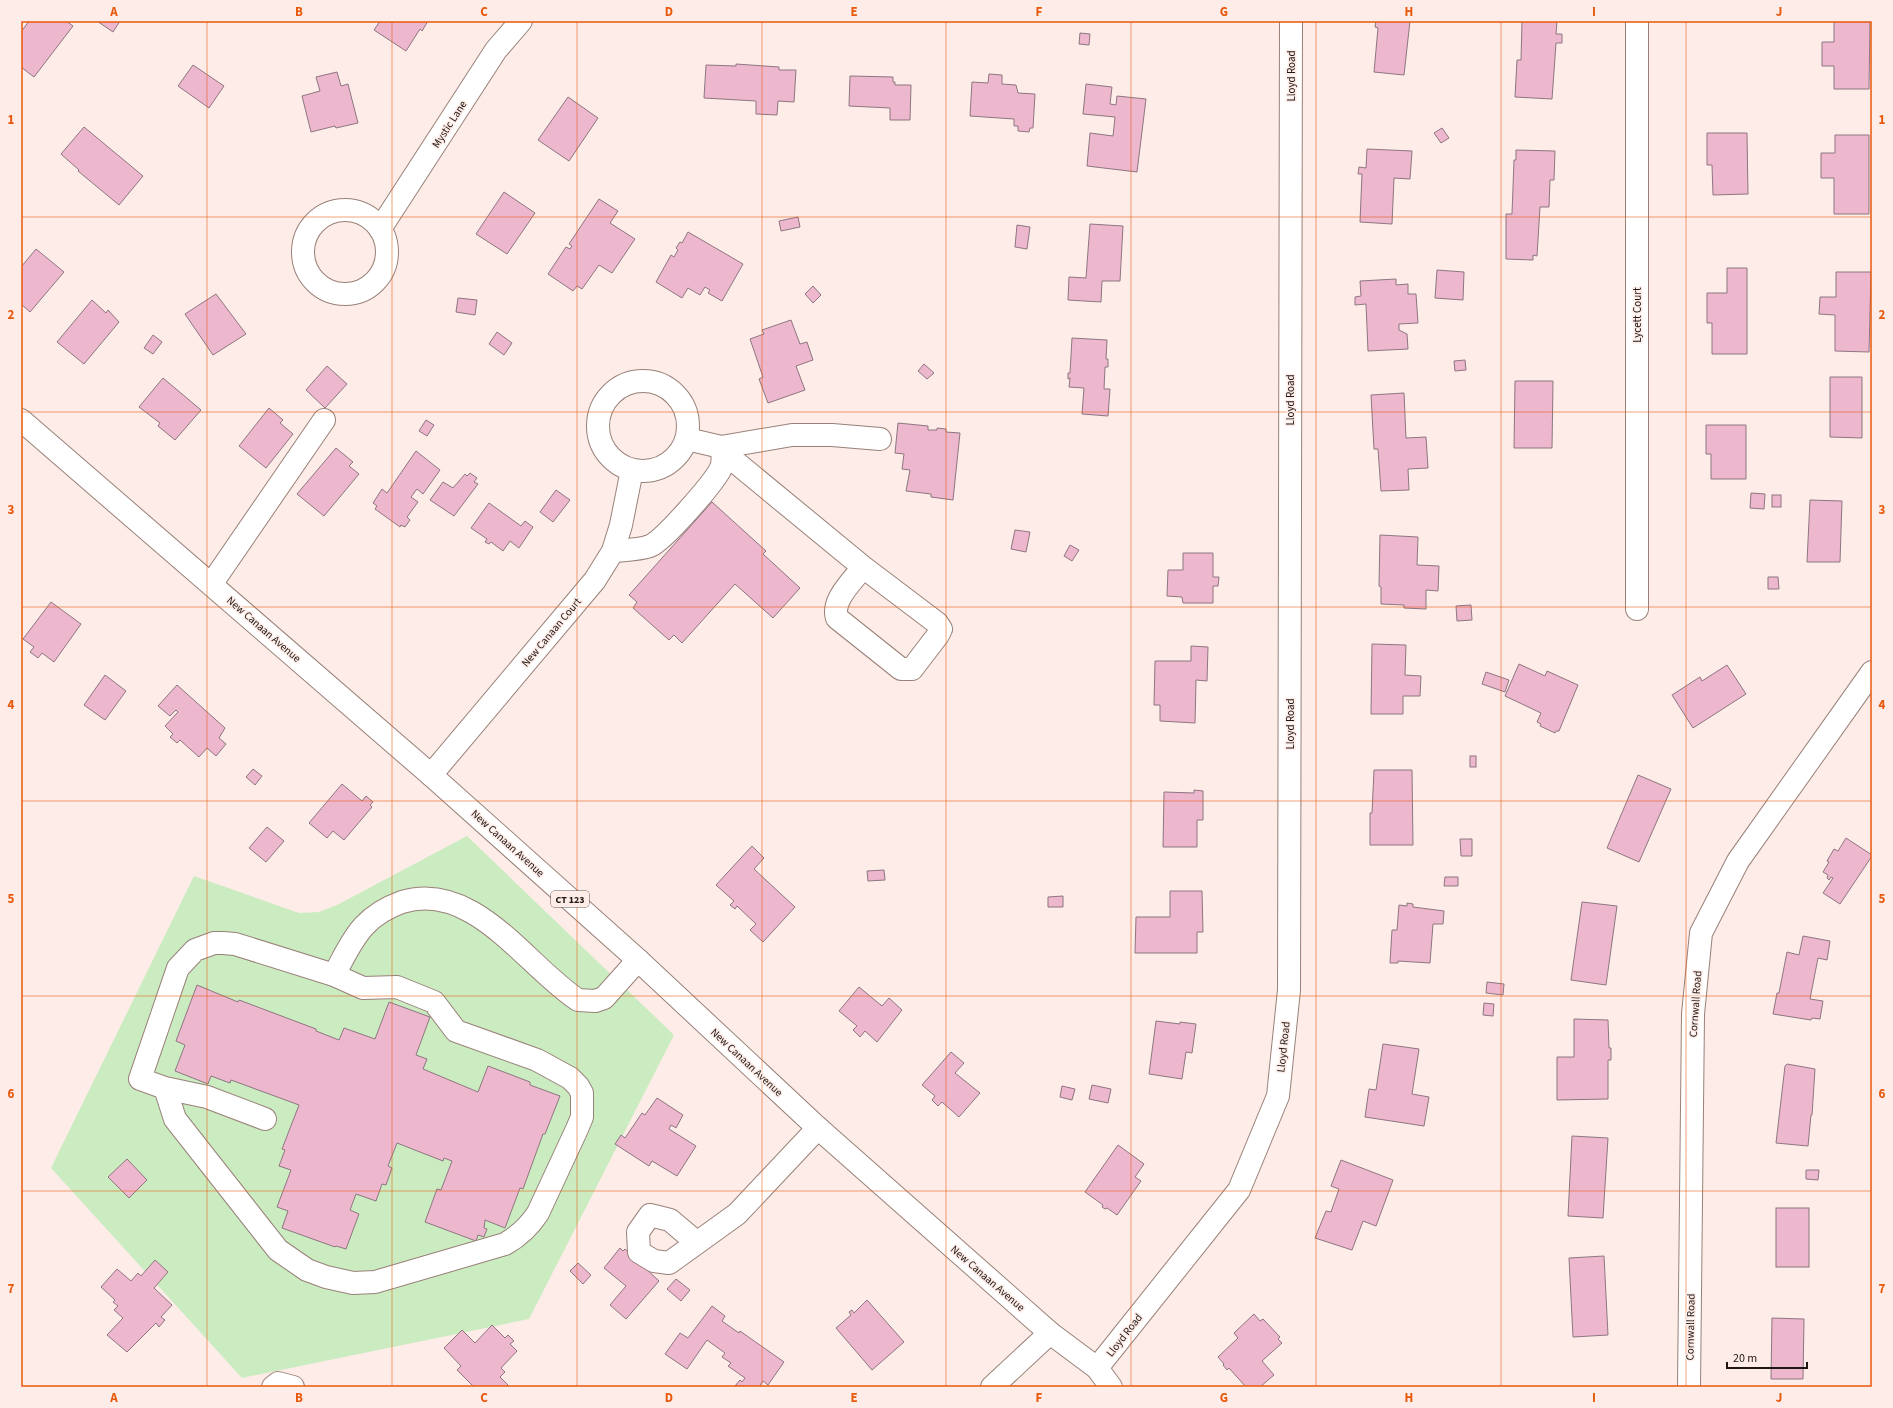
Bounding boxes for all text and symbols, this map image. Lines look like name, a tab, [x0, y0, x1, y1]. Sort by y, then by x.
text: A	[109, 3, 118, 21]
text: B	[295, 3, 303, 21]
text: C	[480, 3, 488, 21]
text: D	[665, 3, 673, 21]
text: E	[850, 3, 858, 21]
text: F	[1036, 3, 1043, 21]
text: G	[1220, 3, 1228, 21]
text: H	[1405, 3, 1413, 21]
text: I	[1592, 3, 1596, 21]
text: J	[1776, 3, 1782, 21]
street label: Lloyd Road	[1284, 50, 1299, 102]
street label: Mystic Lane	[429, 97, 471, 151]
text: 1	[8, 111, 15, 129]
text: 1	[1879, 111, 1886, 129]
street label: Lycett Court	[1630, 287, 1645, 343]
text: 2	[8, 306, 15, 324]
text: 2	[1879, 306, 1886, 324]
street label: Lloyd Road	[1283, 374, 1298, 426]
text: 3	[8, 501, 15, 519]
text: 3	[1879, 501, 1886, 519]
street label: New Canaan Avenue	[223, 593, 304, 666]
street label: New Canaan Court	[518, 594, 585, 670]
text: 4	[8, 696, 15, 714]
text: 4	[1879, 696, 1886, 714]
street label: Lloyd Road	[1283, 698, 1298, 750]
street label: New Canaan Avenue	[468, 806, 548, 881]
text: 5	[8, 890, 15, 908]
text: 5	[1879, 890, 1886, 908]
road number: CT 123	[551, 891, 589, 907]
street label: Cornwall Road	[1686, 970, 1705, 1038]
street label: Lloyd Road	[1273, 1021, 1294, 1073]
street label: New Canaan Avenue	[707, 1025, 786, 1100]
text: 6	[8, 1085, 15, 1103]
text: 6	[1879, 1085, 1886, 1103]
street label: New Canaan Avenue	[947, 1242, 1028, 1315]
text: 7	[8, 1280, 15, 1298]
text: 7	[1879, 1280, 1886, 1298]
street label: Cornwall Road	[1682, 1293, 1699, 1361]
street label: Lloyd Road	[1103, 1311, 1146, 1360]
scale bar	[1727, 1344, 1807, 1370]
text: 20 m	[1733, 1350, 1757, 1367]
text: A	[109, 1389, 118, 1407]
text: B	[295, 1389, 303, 1407]
text: C	[480, 1389, 488, 1407]
text: D	[665, 1389, 673, 1407]
text: E	[850, 1389, 858, 1407]
text: F	[1036, 1389, 1043, 1407]
text: G	[1220, 1389, 1228, 1407]
text: H	[1405, 1389, 1413, 1407]
text: I	[1592, 1389, 1596, 1407]
text: J	[1776, 1389, 1782, 1407]

